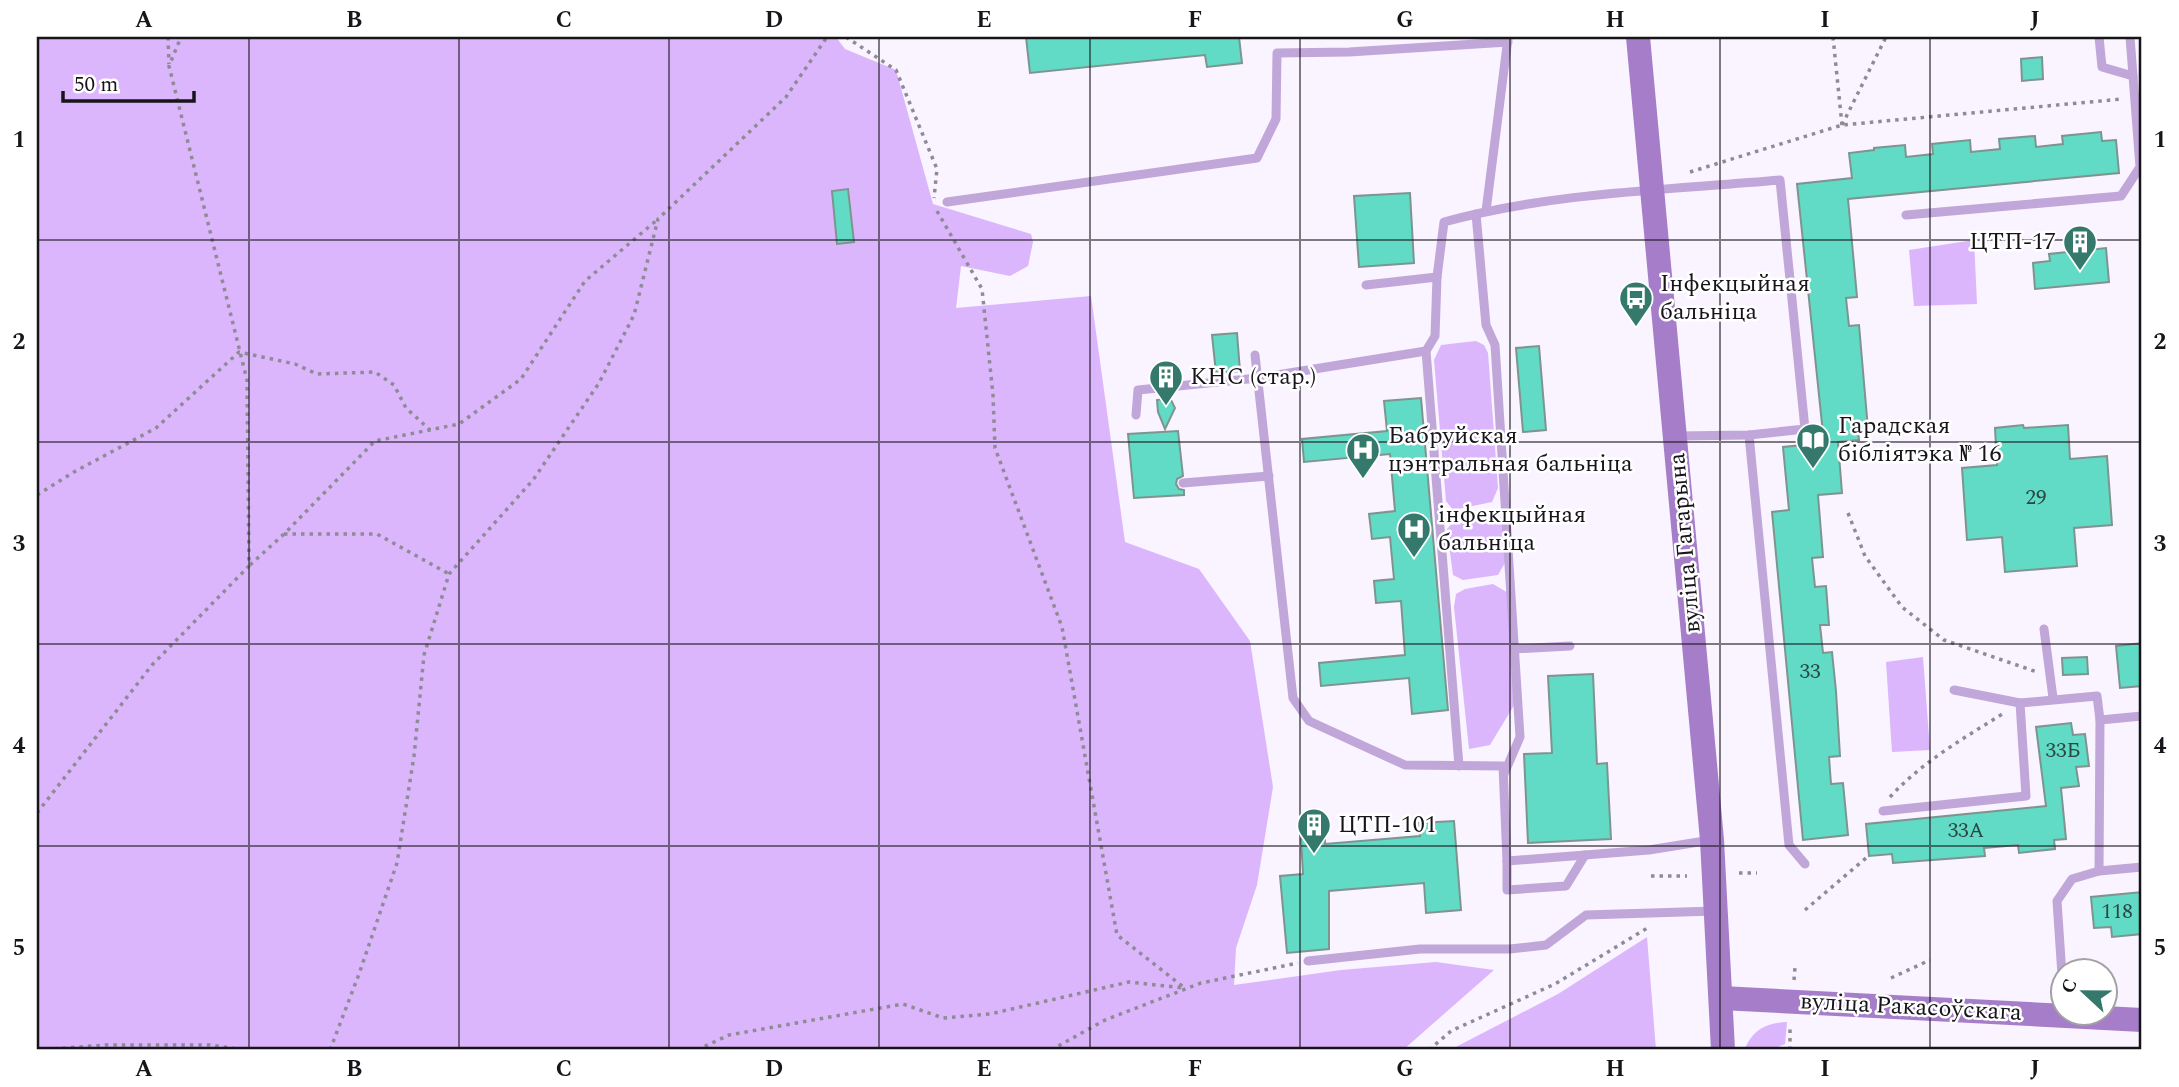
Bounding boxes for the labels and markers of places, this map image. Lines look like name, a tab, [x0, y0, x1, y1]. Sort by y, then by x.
building icon: ЦТП-17	[2061, 223, 2099, 272]
place label: ЦТП-17	[1969, 224, 2056, 260]
place label: Інфекцыйная бальніца	[1660, 266, 1810, 330]
bus stop icon: Інфекцыйная бальніца	[1617, 279, 1655, 328]
building icon: КНС (стар.)	[1147, 358, 1185, 407]
place label: КНС (стар.)	[1190, 359, 1316, 395]
place label: Гарадская бібліятэка № 16	[1838, 408, 2001, 472]
place label: Бабруйская цэнтральная бальніца	[1388, 418, 1633, 482]
library icon: Гарадская бібліятэка № 16	[1794, 421, 1832, 470]
hospital icon: Бабруйская цэнтральная бальніца	[1344, 431, 1382, 480]
place label: інфекцыйная бальніца	[1438, 497, 1586, 561]
hospital icon: інфекцыйная бальніца	[1395, 510, 1433, 559]
building icon: ЦТП-101	[1295, 806, 1333, 855]
place label: ЦТП-101	[1338, 807, 1437, 843]

